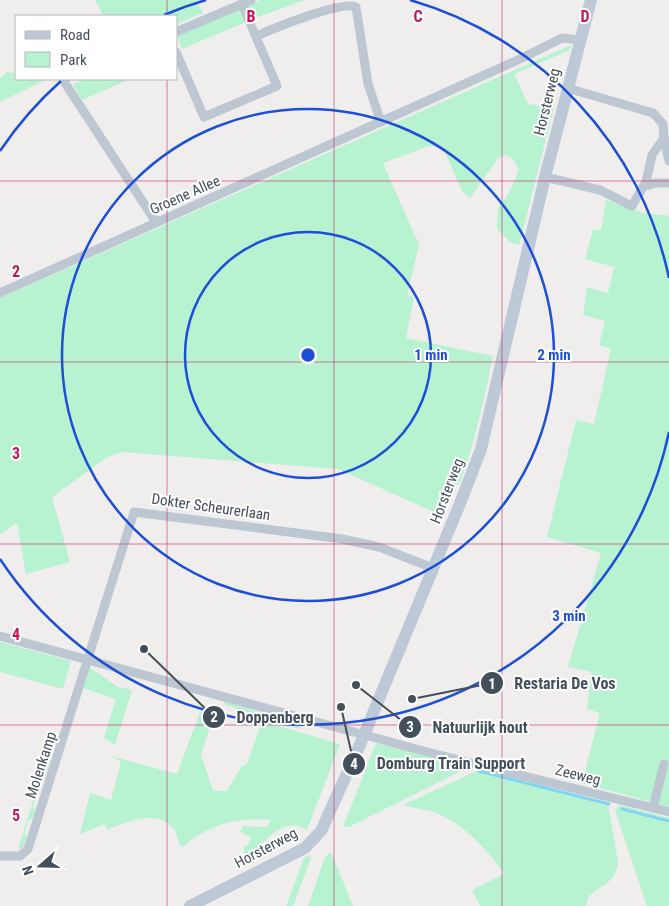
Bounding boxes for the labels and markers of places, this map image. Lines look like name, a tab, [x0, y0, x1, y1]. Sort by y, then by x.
centre of rings	[299, 346, 317, 364]
callout: Restaria De Vos	[479, 668, 625, 699]
callout: Doppenberg	[201, 701, 324, 732]
callout: Natuurlijk hout	[397, 711, 538, 742]
callout: Domburg Train Support	[342, 748, 535, 779]

